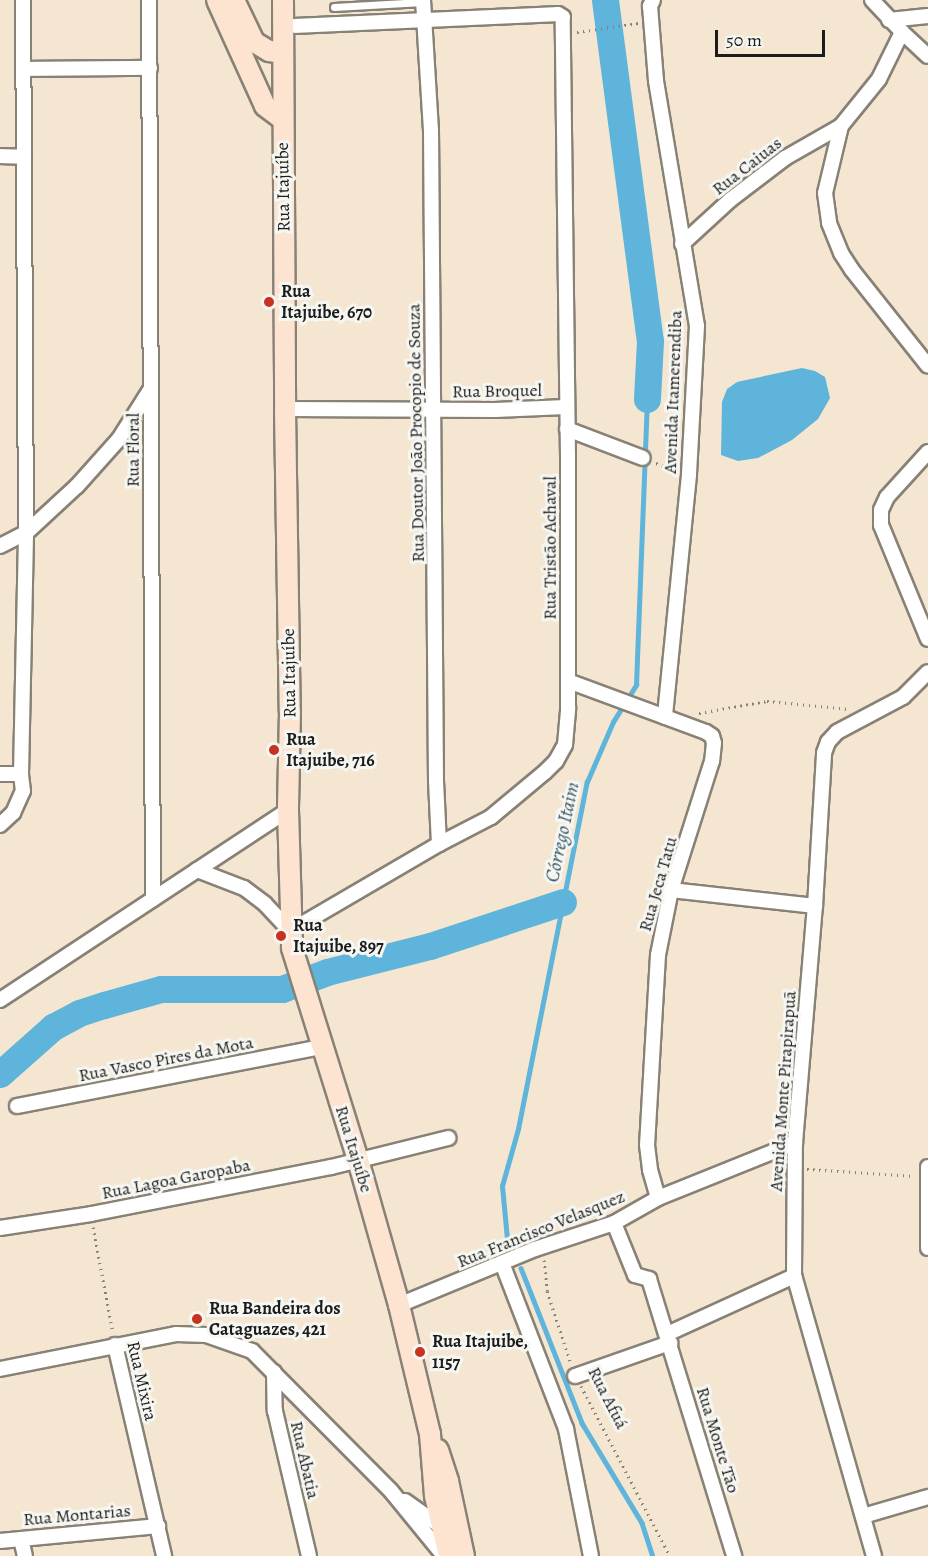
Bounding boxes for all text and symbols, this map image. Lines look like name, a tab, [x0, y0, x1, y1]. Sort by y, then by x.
scale bar	[718, 18, 828, 56]
text: 50 m	[726, 28, 762, 52]
street label: Rua Caiuas	[708, 132, 786, 200]
street label: Rua Itajuíbe	[271, 142, 295, 232]
place label: Rua Itajuibe, 670	[281, 281, 373, 324]
marker: Rua Itajuibe, 670	[262, 295, 276, 309]
street label: Rua Doutor João Procopio de Souza	[403, 304, 429, 562]
street label: Avenida Itamerendiba	[659, 310, 687, 474]
street label: Rua Broquel	[452, 379, 542, 403]
street label: Rua Floral	[122, 413, 144, 487]
street label: Rua Tristão Achaval	[539, 476, 561, 620]
street label: Rua Itajuíbe	[277, 628, 301, 718]
place label: Rua Itajuibe, 716	[286, 729, 375, 771]
marker: Rua Itajuibe, 716	[267, 743, 281, 757]
water label: Córrego Itaim	[540, 780, 584, 884]
street label: Rua Jeca Tatu	[634, 834, 682, 934]
place label: Rua Itajuibe, 897	[293, 915, 384, 958]
marker: Rua Itajuibe, 897	[274, 929, 288, 943]
street label: Avenida Monte Pirapirapuã	[765, 990, 801, 1192]
street label: Rua Vasco Pires da Mota	[77, 1031, 255, 1087]
street label: Rua Itajuíbe	[331, 1103, 377, 1195]
street label: Rua Lagoa Garopaba	[100, 1154, 252, 1204]
street label: Rua Francisco Velasquez	[454, 1185, 628, 1273]
place label: Rua Bandeira dos Cataguazes, 421	[209, 1298, 341, 1340]
marker: Rua Bandeira dos Cataguazes, 421	[190, 1312, 204, 1326]
place label: Rua Itajuibe, 1157	[432, 1331, 528, 1374]
street label: Rua Mixira	[122, 1339, 162, 1423]
marker: Rua Itajuibe, 1157	[413, 1345, 427, 1359]
street label: Rua Afuá	[583, 1363, 633, 1433]
street label: Rua Monte Tão	[692, 1384, 744, 1496]
street label: Rua Abatia	[286, 1419, 324, 1501]
street label: Rua Montarias	[22, 1500, 132, 1530]

